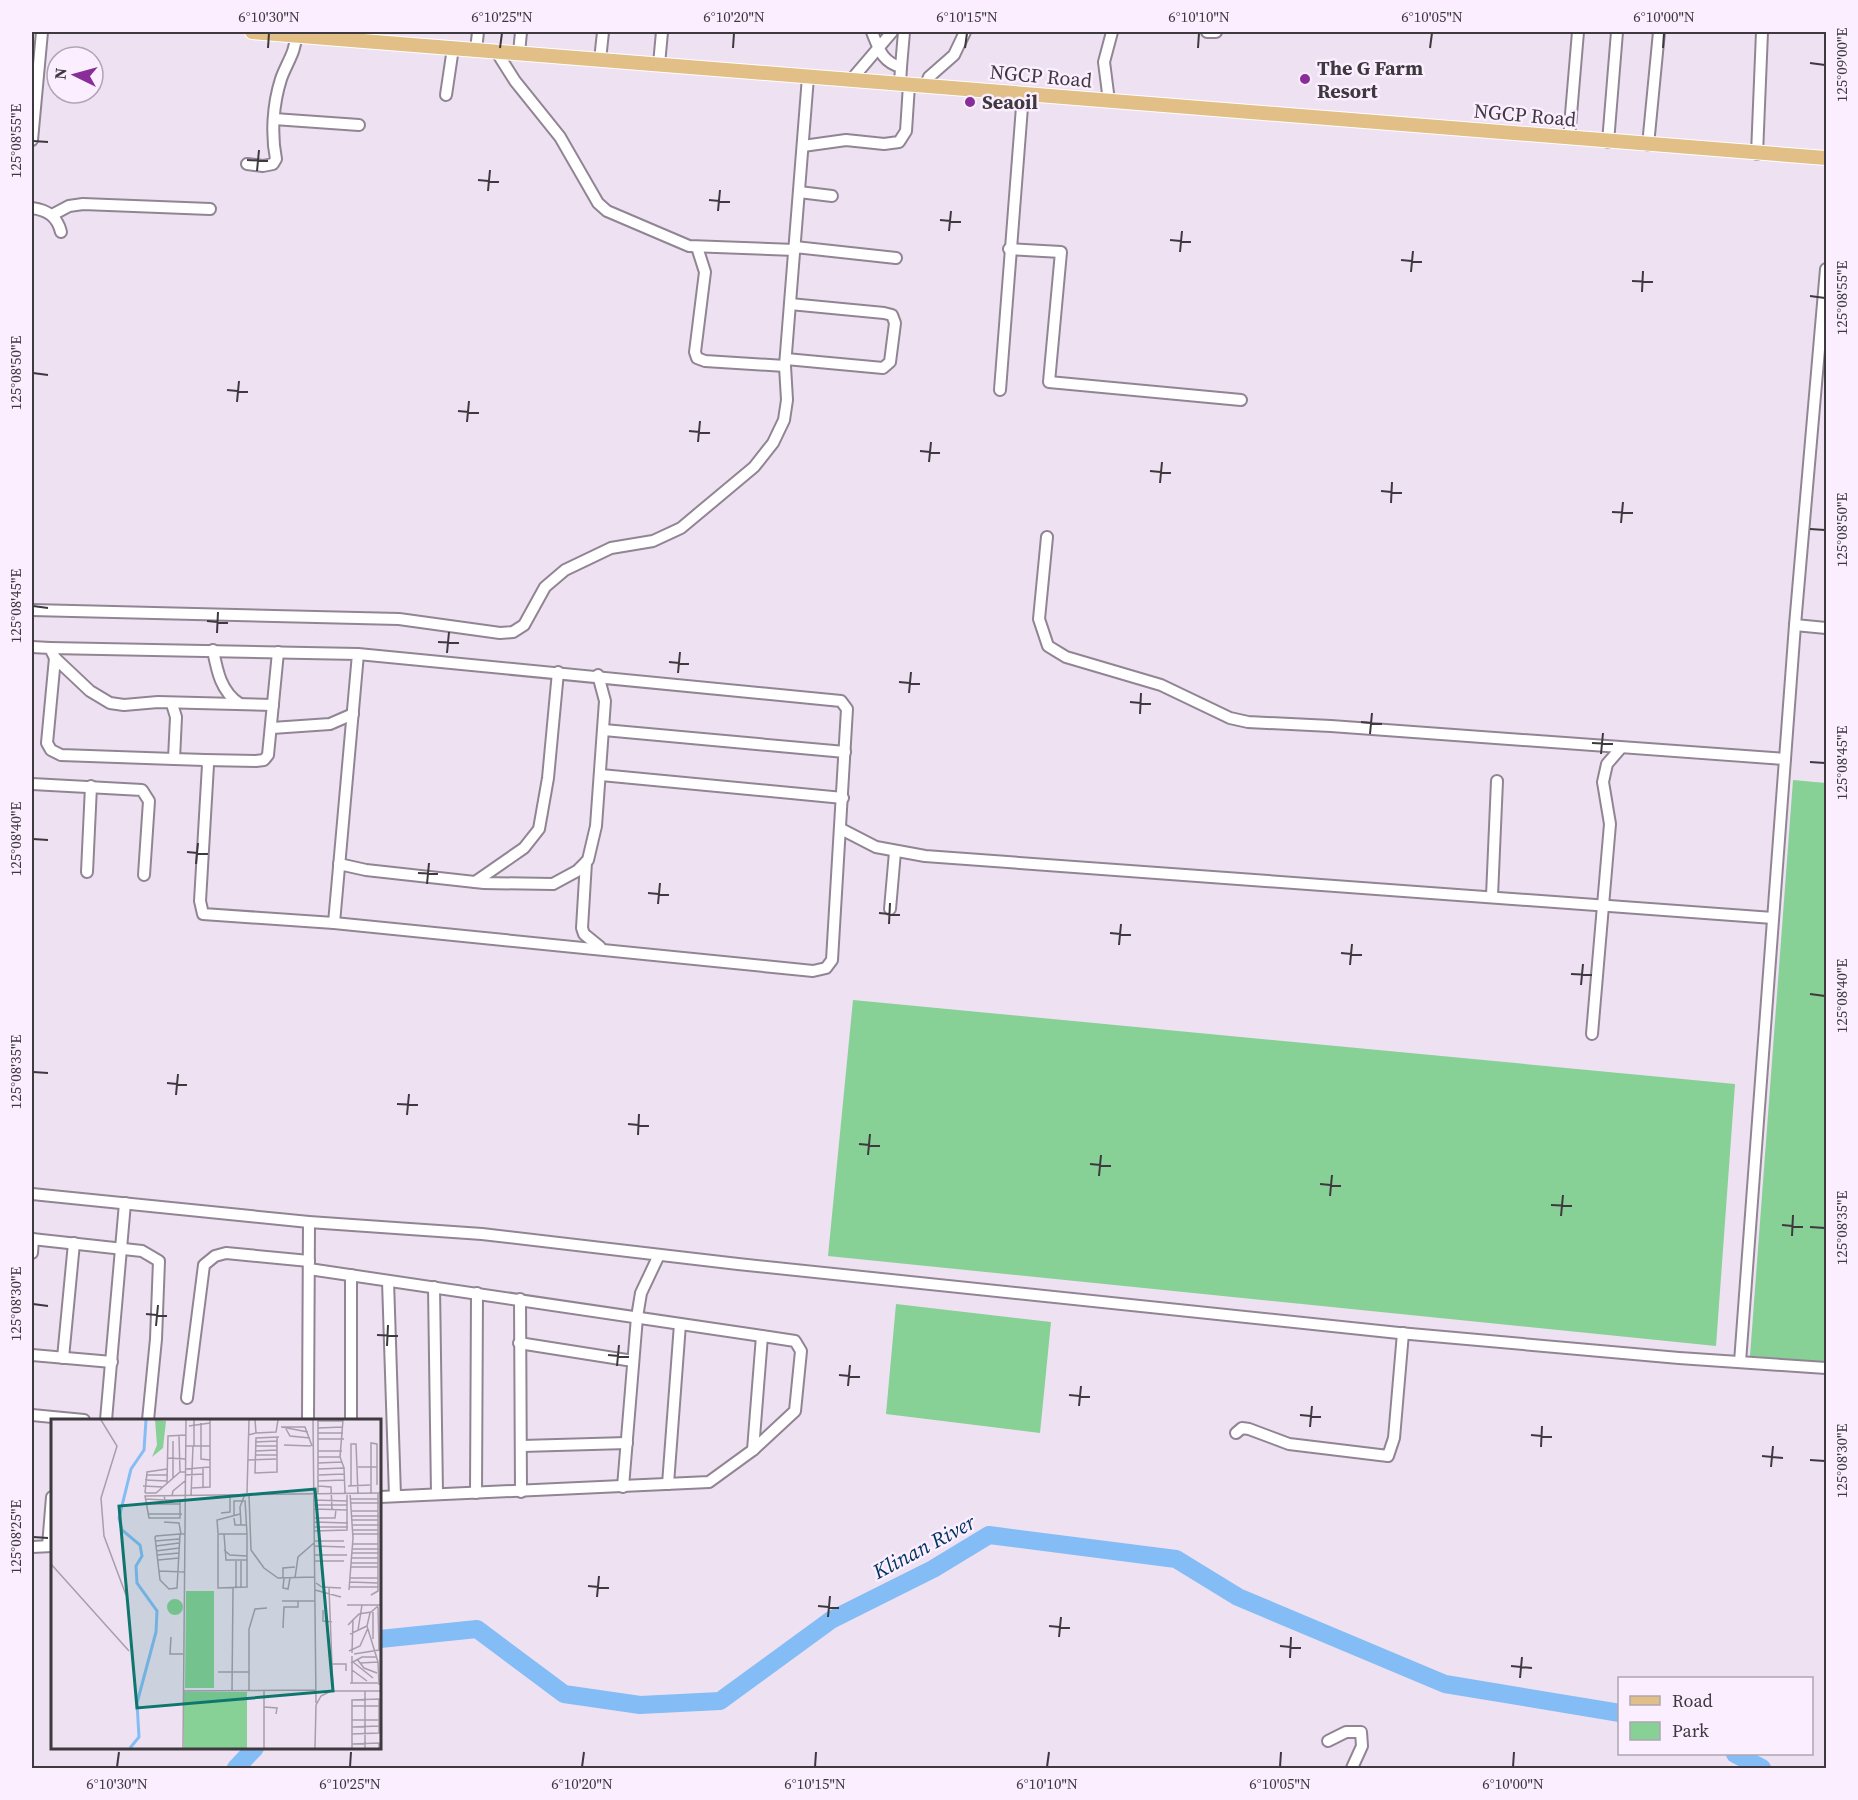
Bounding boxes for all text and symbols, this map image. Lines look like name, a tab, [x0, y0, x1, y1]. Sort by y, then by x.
text: 6°10'30"N	[238, 6, 300, 27]
text: 6°10'25"N	[471, 6, 533, 27]
text: 6°10'20"N	[703, 6, 765, 27]
text: 6°10'15"N	[936, 6, 998, 27]
text: 6°10'10"N	[1168, 6, 1230, 27]
text: 6°10'05"N	[1401, 6, 1463, 27]
text: 6°10'00"N	[1633, 6, 1695, 27]
text: 125°09'00"E	[1831, 28, 1852, 102]
north arrow	[45, 45, 105, 105]
place label: The G Farm Resort	[1317, 54, 1423, 105]
street label: NGCP Road	[989, 58, 1094, 94]
text: N	[49, 67, 72, 80]
marker: The G Farm Resort	[1298, 72, 1312, 86]
place label: Seaoil	[982, 88, 1038, 116]
marker: Seaoil	[963, 95, 977, 109]
street label: NGCP Road	[1473, 97, 1578, 133]
text: 125°08'55"E	[5, 104, 26, 178]
text: 125°08'55"E	[1831, 261, 1852, 335]
text: 125°08'50"E	[5, 336, 26, 410]
text: 125°08'50"E	[1831, 493, 1852, 567]
text: 125°08'45"E	[5, 569, 26, 643]
text: 125°08'45"E	[1831, 726, 1852, 800]
text: 125°08'40"E	[5, 802, 26, 876]
text: 125°08'40"E	[1831, 959, 1852, 1033]
text: 125°08'35"E	[5, 1035, 26, 1109]
text: 125°08'35"E	[1831, 1191, 1852, 1265]
text: 125°08'30"E	[5, 1267, 26, 1341]
inset map	[51, 1419, 381, 1749]
text: 125°08'30"E	[1831, 1424, 1852, 1498]
text: 125°08'25"E	[5, 1500, 26, 1574]
water label: Klinan River	[867, 1507, 981, 1586]
legend	[1618, 1677, 1813, 1755]
text: Road	[1672, 1688, 1713, 1713]
text: Park	[1672, 1718, 1709, 1743]
text: 6°10'30"N	[86, 1773, 148, 1794]
text: 6°10'25"N	[319, 1773, 381, 1794]
text: 6°10'20"N	[551, 1773, 613, 1794]
text: 6°10'15"N	[784, 1773, 846, 1794]
text: 6°10'10"N	[1016, 1773, 1078, 1794]
text: 6°10'05"N	[1249, 1773, 1311, 1794]
text: 6°10'00"N	[1482, 1773, 1544, 1794]

